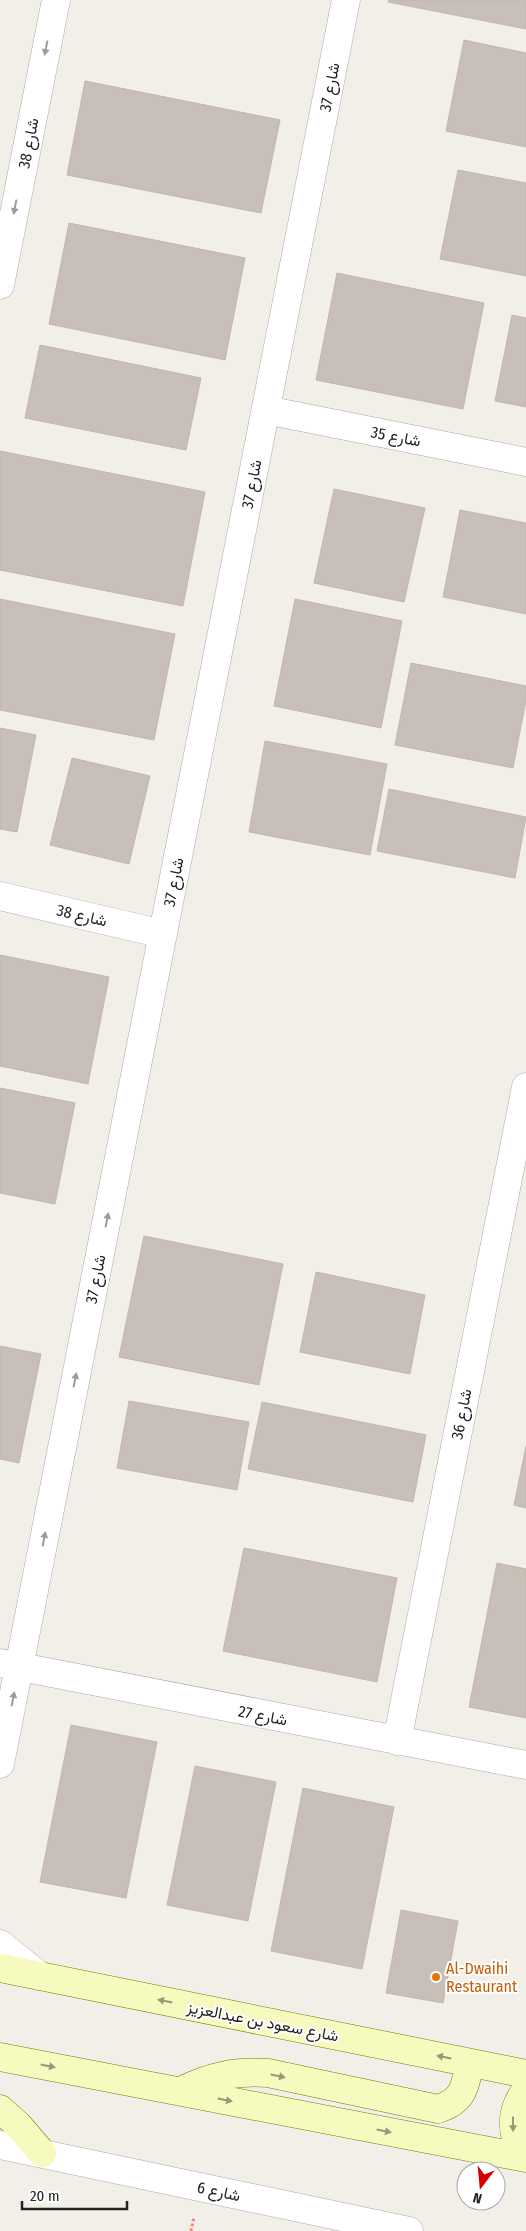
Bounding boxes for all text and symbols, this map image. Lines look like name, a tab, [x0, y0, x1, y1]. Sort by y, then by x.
one-way arrow	[42, 40, 50, 56]
street label: شارع 37	[315, 61, 346, 114]
street label: شارع 38	[14, 116, 45, 170]
one-way arrow	[11, 200, 19, 216]
street label: شارع 35	[369, 422, 423, 453]
street label: شارع 37	[237, 458, 268, 511]
street label: شارع 37	[159, 856, 190, 909]
street label: شارع 38	[54, 900, 109, 932]
one-way arrow	[103, 1213, 111, 1228]
street label: شارع 37	[81, 1253, 112, 1306]
one-way arrow	[72, 1371, 80, 1387]
street label: شارع 36	[447, 1387, 478, 1441]
one-way arrow	[40, 1531, 48, 1547]
one-way arrow	[9, 1690, 17, 1706]
street label: شارع 27	[236, 1701, 289, 1731]
place label: Al-Dwaihi Restaurant	[446, 1959, 518, 1996]
marker: Al-Dwaihi Restaurant	[430, 1971, 442, 1983]
one-way arrow	[157, 1997, 172, 2005]
street label: شارع سعود بن عبدالعزيز	[184, 1997, 340, 2047]
one-way arrow	[435, 2053, 451, 2061]
one-way arrow	[40, 2062, 56, 2070]
one-way arrow	[271, 2072, 286, 2080]
one-way arrow	[217, 2096, 233, 2104]
one-way arrow	[509, 2116, 517, 2132]
one-way arrow	[377, 2127, 393, 2135]
north arrow	[456, 2161, 506, 2211]
scale bar	[22, 2178, 128, 2210]
street label: شارع 6	[195, 2178, 242, 2207]
text: 20 m	[30, 2187, 60, 2205]
text: N	[471, 2189, 484, 2207]

